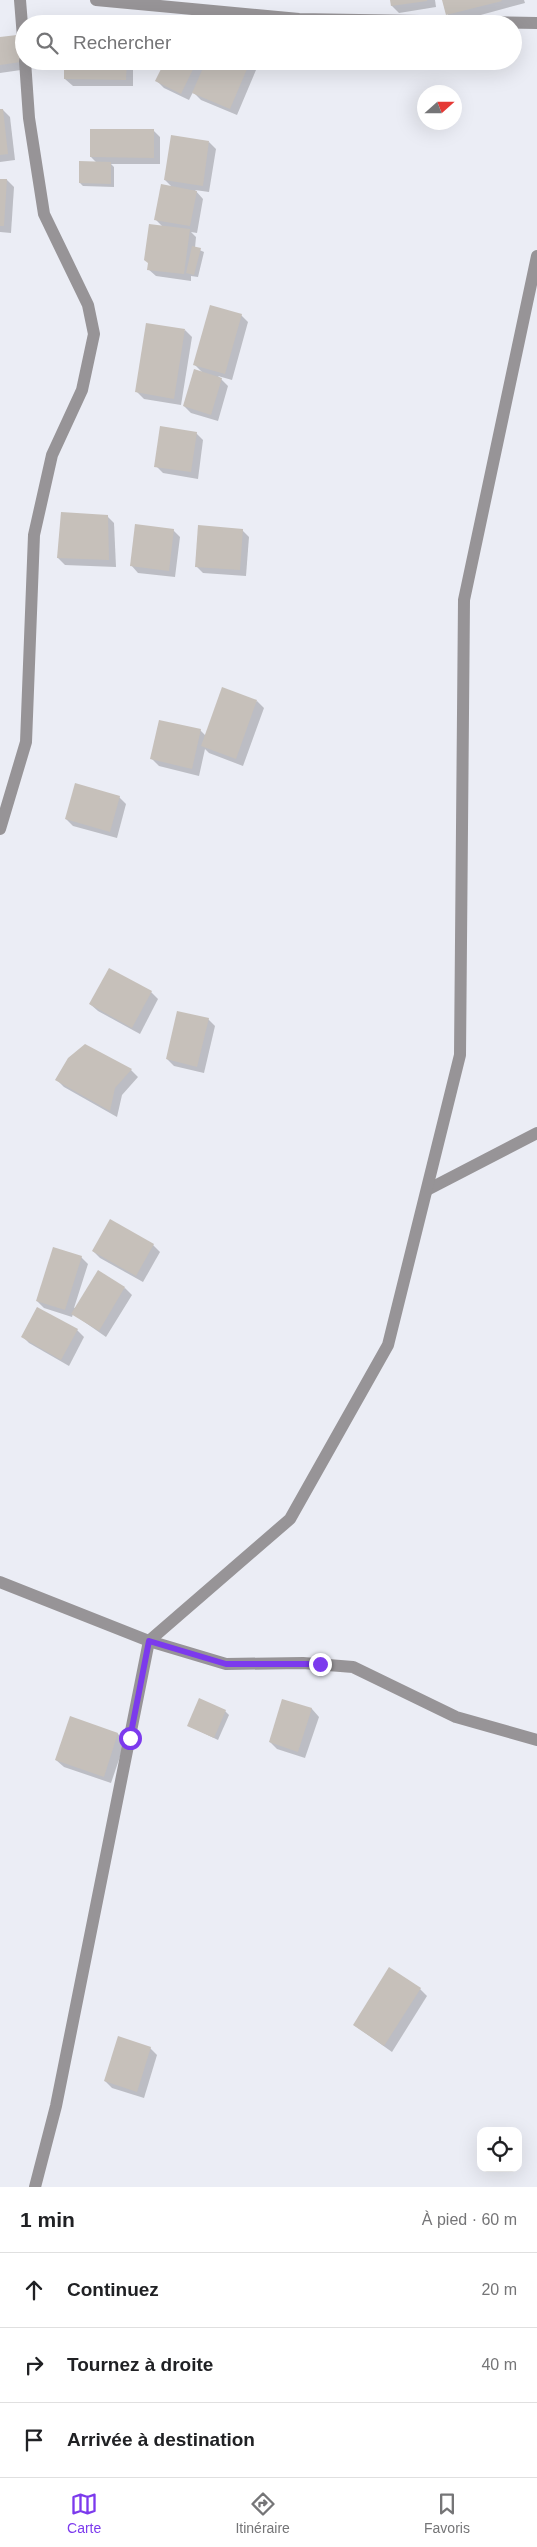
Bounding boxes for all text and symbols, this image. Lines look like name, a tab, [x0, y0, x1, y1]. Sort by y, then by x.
search box	[15, 15, 522, 70]
icon: search	[33, 29, 61, 57]
text: Rechercher	[73, 32, 171, 53]
north arrow	[417, 85, 462, 130]
route end	[309, 1653, 332, 1676]
route start	[119, 1727, 142, 1750]
map controls	[477, 2127, 522, 2172]
button: locate	[477, 2127, 522, 2172]
text: 1 min	[20, 2208, 75, 2231]
text: À pied · 60 m	[422, 2211, 517, 2228]
icon: ahead	[20, 2276, 48, 2304]
text: Continuez	[67, 2279, 159, 2300]
text: 20 m	[481, 2281, 517, 2298]
icon: right	[20, 2351, 48, 2379]
text: Tournez à droite	[67, 2354, 213, 2375]
text: 40 m	[481, 2356, 517, 2373]
icon: arrive	[20, 2426, 48, 2454]
text: Arrivée à destination	[67, 2429, 255, 2450]
tab: Carte	[67, 2490, 101, 2536]
tab: Itinéraire	[235, 2490, 290, 2536]
tab: Favoris	[424, 2490, 470, 2536]

